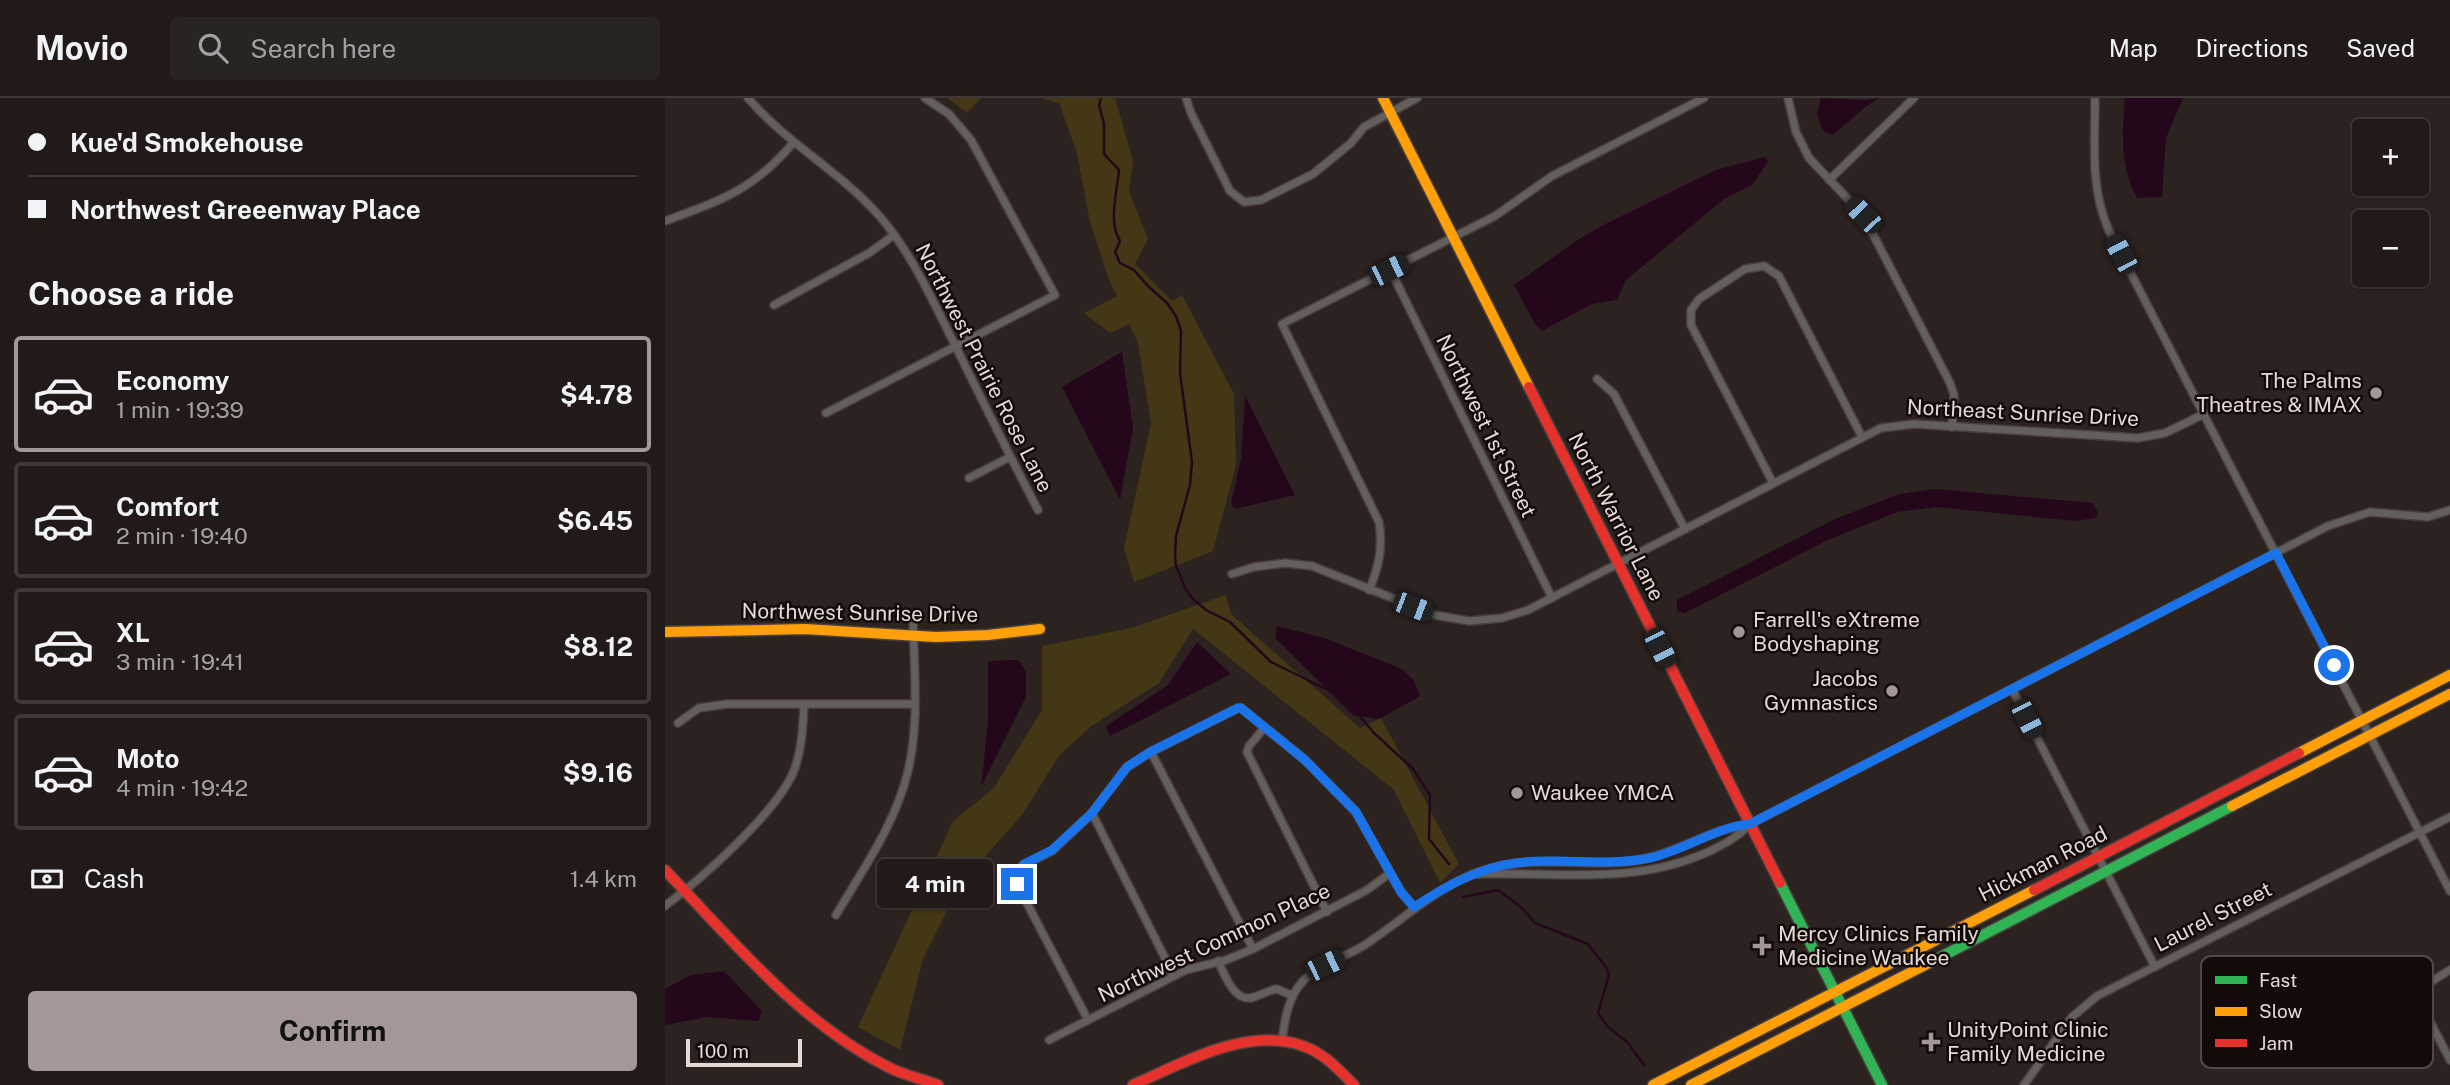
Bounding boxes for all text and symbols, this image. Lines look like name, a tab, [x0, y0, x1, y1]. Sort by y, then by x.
search box	[170, 17, 660, 80]
text: Movio	[35, 29, 128, 67]
icon: search	[194, 29, 232, 67]
text: Search here	[250, 33, 396, 64]
text: Map	[2109, 34, 2158, 62]
text: Directions	[2196, 34, 2308, 62]
text: Saved	[2346, 34, 2415, 62]
map controls	[2352, 119, 2429, 287]
button: +	[2352, 119, 2429, 196]
text: Kue'd Smokehouse	[70, 127, 304, 158]
car	[1841, 193, 1886, 237]
text: Northwest Greeenway Place	[70, 194, 421, 225]
button: −	[2352, 210, 2429, 287]
car	[2102, 231, 2141, 277]
street label: Northwest Prairie Rose Lane	[911, 239, 1058, 496]
car	[1366, 251, 1413, 289]
text: Choose a ride	[28, 275, 234, 312]
street label: Northwest 1st Street	[1431, 330, 1542, 521]
icon: car	[32, 363, 95, 426]
text: Economy	[116, 365, 229, 396]
place label: The Palms Theatres & IMAX	[2196, 368, 2362, 417]
text: $4.78	[560, 379, 633, 410]
marker: The Palms Theatres & IMAX	[2368, 385, 2384, 401]
street label: Northeast Sunrise Drive	[1906, 394, 2140, 431]
text: 1 min · 19:39	[116, 396, 244, 423]
street label: North Warrior Lane	[1563, 429, 1670, 605]
icon: car	[32, 489, 95, 552]
text: Comfort	[116, 491, 219, 522]
text: $6.45	[557, 505, 633, 536]
text: 2 min · 19:40	[116, 522, 248, 549]
car	[1390, 590, 1437, 624]
street label: Northwest Sunrise Drive	[741, 598, 979, 627]
place label: Farrell's eXtreme Bodyshaping	[1753, 607, 1920, 656]
icon: car	[32, 615, 95, 678]
text: XL	[116, 617, 150, 648]
marker: Farrell's eXtreme Bodyshaping	[1731, 624, 1747, 640]
car	[1642, 625, 1679, 671]
text: $8.12	[563, 631, 633, 662]
text: 3 min · 19:41	[116, 648, 244, 675]
route start	[2318, 649, 2350, 681]
place label: Jacobs Gymnastics	[1764, 666, 1878, 715]
marker: Jacobs Gymnastics	[1884, 683, 1900, 699]
car	[2009, 696, 2046, 742]
icon: car	[32, 741, 95, 804]
text: Moto	[116, 743, 179, 774]
text: $9.16	[563, 757, 633, 788]
text: 4 min · 19:42	[116, 774, 248, 801]
place label: Waukee YMCA	[1531, 780, 1675, 805]
marker: Waukee YMCA	[1509, 785, 1525, 801]
street label: Hickman Road	[1974, 820, 2111, 907]
icon: cash	[28, 860, 66, 898]
callout: 4 min	[877, 860, 993, 908]
text: Cash	[84, 863, 144, 894]
text: 1.4 km	[570, 865, 637, 892]
route end	[1001, 868, 1033, 900]
text: 4 min	[905, 870, 965, 897]
street label: Laurel Street	[2150, 876, 2276, 957]
street label: Northwest Common Place	[1094, 878, 1334, 1007]
place label: Mercy Clinics Family Medicine Waukee	[1778, 921, 1979, 970]
marker: Mercy Clinics Family Medicine Waukee	[1752, 936, 1772, 956]
car	[1302, 946, 1349, 984]
legend	[2201, 956, 2433, 1068]
text: Fast	[2259, 969, 2297, 991]
button: Confirm	[28, 991, 637, 1071]
text: Slow	[2259, 1000, 2303, 1022]
place label: UnityPoint Clinic Family Medicine	[1947, 1017, 2109, 1066]
marker: UnityPoint Clinic Family Medicine	[1921, 1032, 1941, 1052]
text: Jam	[2259, 1032, 2293, 1054]
scale bar	[686, 1036, 801, 1068]
text: 100 m	[697, 1040, 749, 1062]

